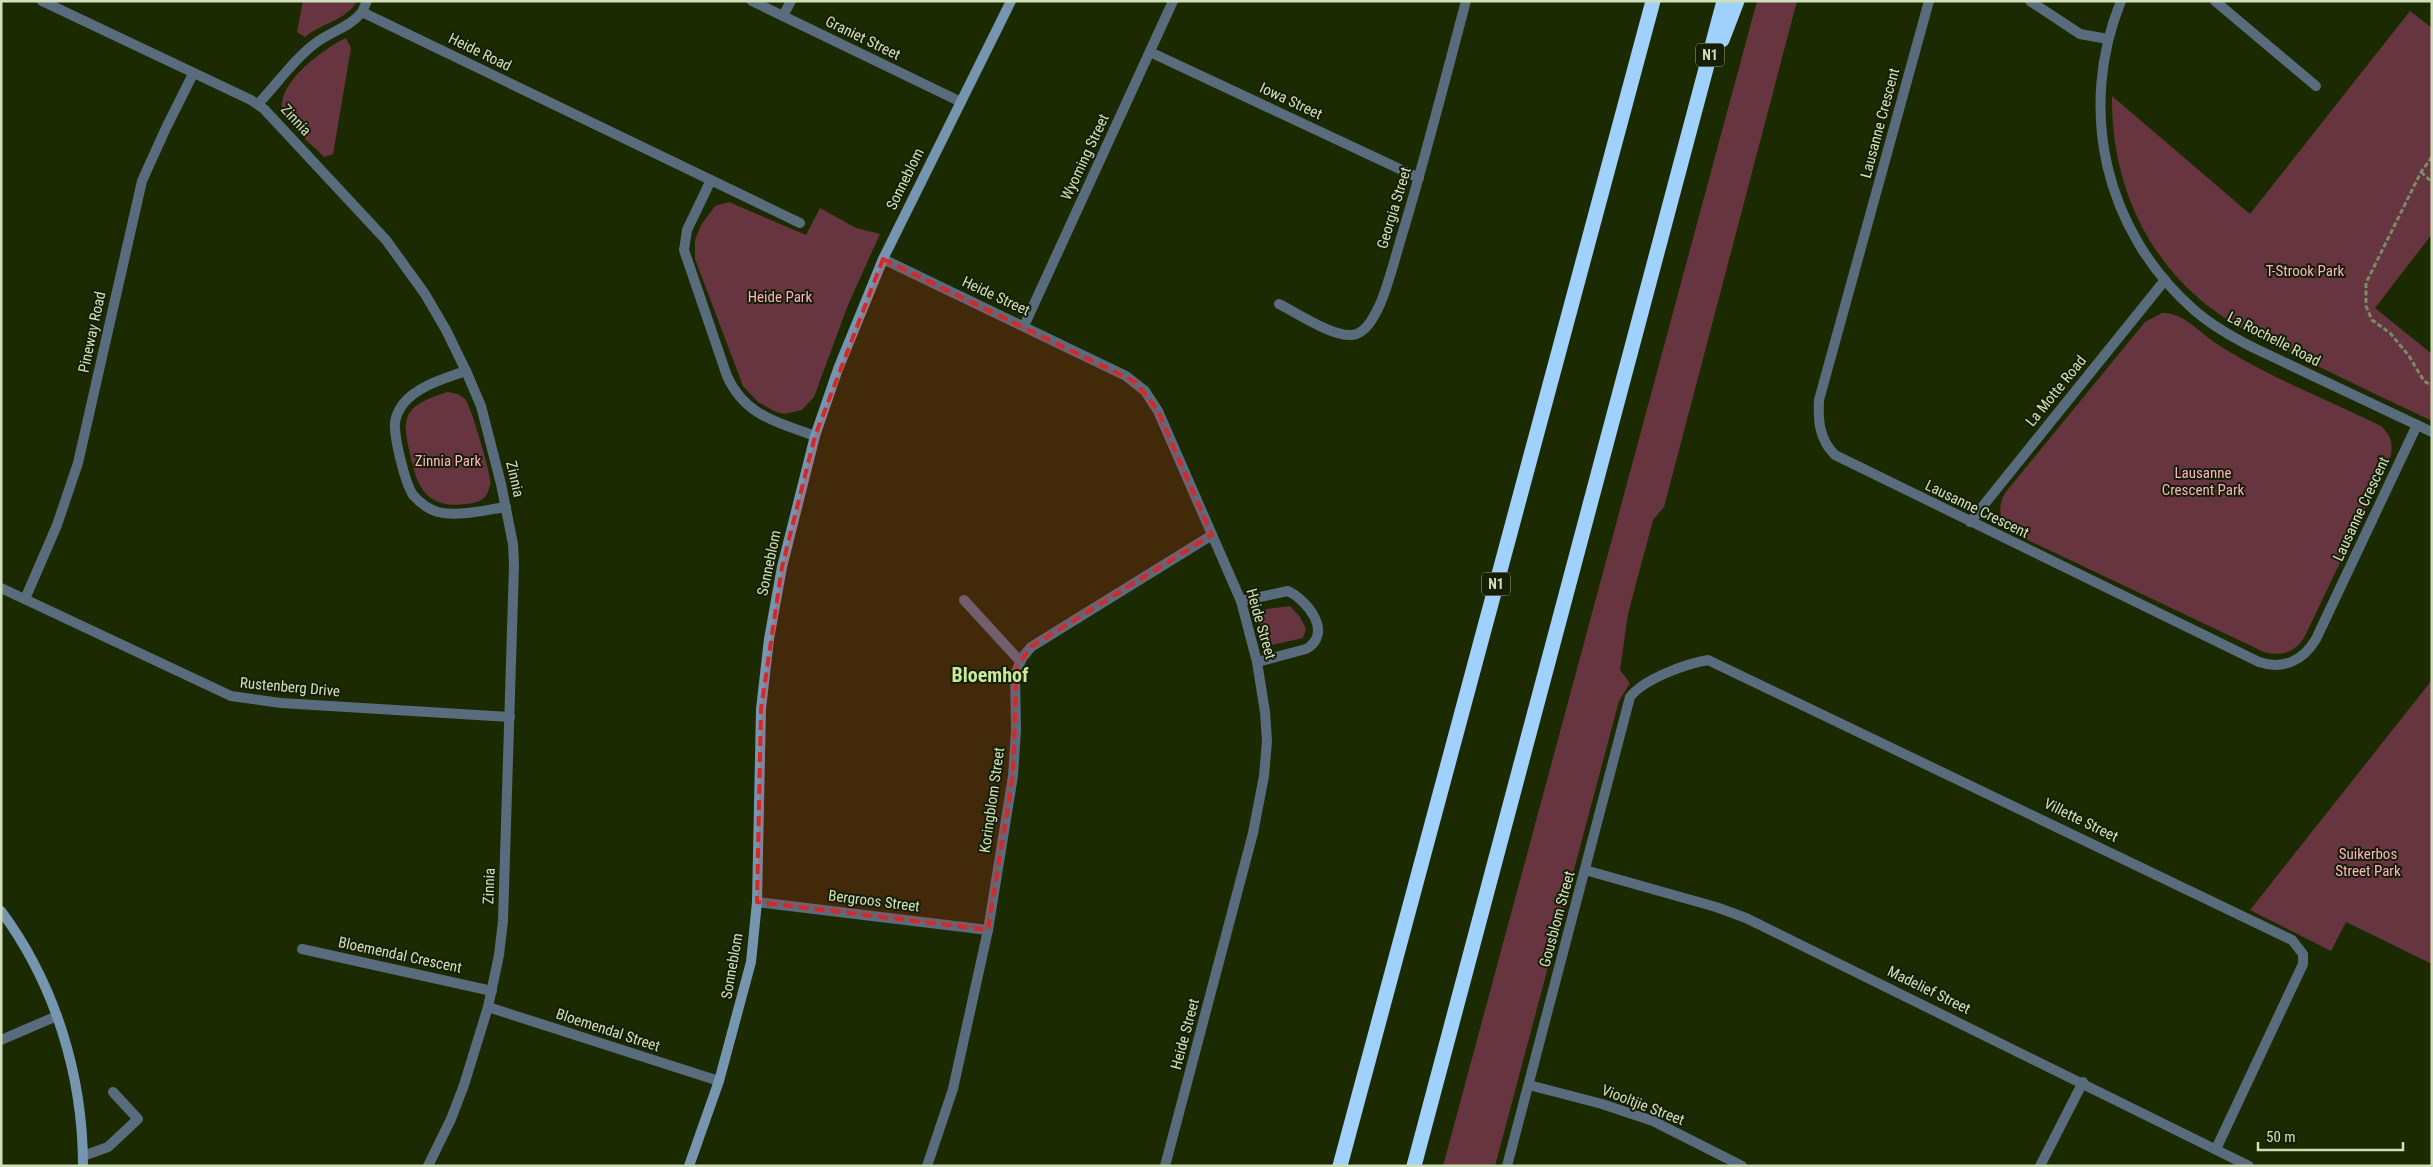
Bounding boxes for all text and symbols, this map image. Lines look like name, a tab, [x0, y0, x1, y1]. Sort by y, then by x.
street label: Graniet Street	[823, 12, 903, 64]
street label: Heide Road	[446, 29, 514, 75]
road number: N1	[1696, 44, 1724, 66]
street label: Lausanne Crescent	[1857, 66, 1903, 180]
street label: Iowa Street	[1257, 79, 1325, 123]
street label: Zinnia	[277, 101, 315, 139]
street label: Wyoming Street	[1057, 111, 1113, 203]
street label: Sonneblom	[882, 145, 928, 213]
street label: Georgia Street	[1373, 165, 1415, 251]
park label: T-Strook Park	[2266, 262, 2344, 280]
street label: Heide Street	[959, 272, 1033, 320]
park label: Heide Park	[748, 288, 812, 306]
street label: Pineway Road	[75, 290, 109, 374]
street label: La Rochelle Road	[2225, 308, 2323, 370]
street label: La Motte Road	[2022, 352, 2090, 430]
park label: Zinnia Park	[415, 452, 482, 470]
street label: Lausanne Crescent	[2329, 454, 2393, 564]
street label: Zinnia	[502, 459, 528, 499]
park label: Lausanne Crescent Park	[2162, 464, 2245, 499]
street label: Lausanne Crescent	[1922, 476, 2032, 542]
street label: Sonneblom	[753, 529, 785, 597]
road number: N1	[1482, 572, 1510, 596]
street label: Heide Street	[1242, 587, 1280, 661]
district label: Bloemhof	[952, 663, 1029, 687]
street label: Rustenberg Drive	[239, 674, 341, 700]
street label: Koringblom Street	[976, 746, 1008, 854]
street label: Villette Street	[2041, 794, 2121, 846]
park label: Suikerbos Street Park	[2335, 845, 2401, 880]
street label: Zinnia	[479, 867, 499, 905]
street label: Gousblom Street	[1536, 869, 1578, 969]
street label: Bergroos Street	[827, 886, 921, 916]
street label: Sonneblom	[717, 932, 747, 1000]
street label: Bloemendal Crescent	[337, 933, 463, 977]
street label: Madelief Street	[1884, 962, 1974, 1018]
street label: Heide Street	[1167, 996, 1203, 1072]
street label: Bloemendal Street	[554, 1005, 662, 1055]
street label: Viooltjie Street	[1599, 1081, 1687, 1129]
scale bar	[2258, 1120, 2403, 1152]
text: 50 m	[2266, 1128, 2296, 1146]

